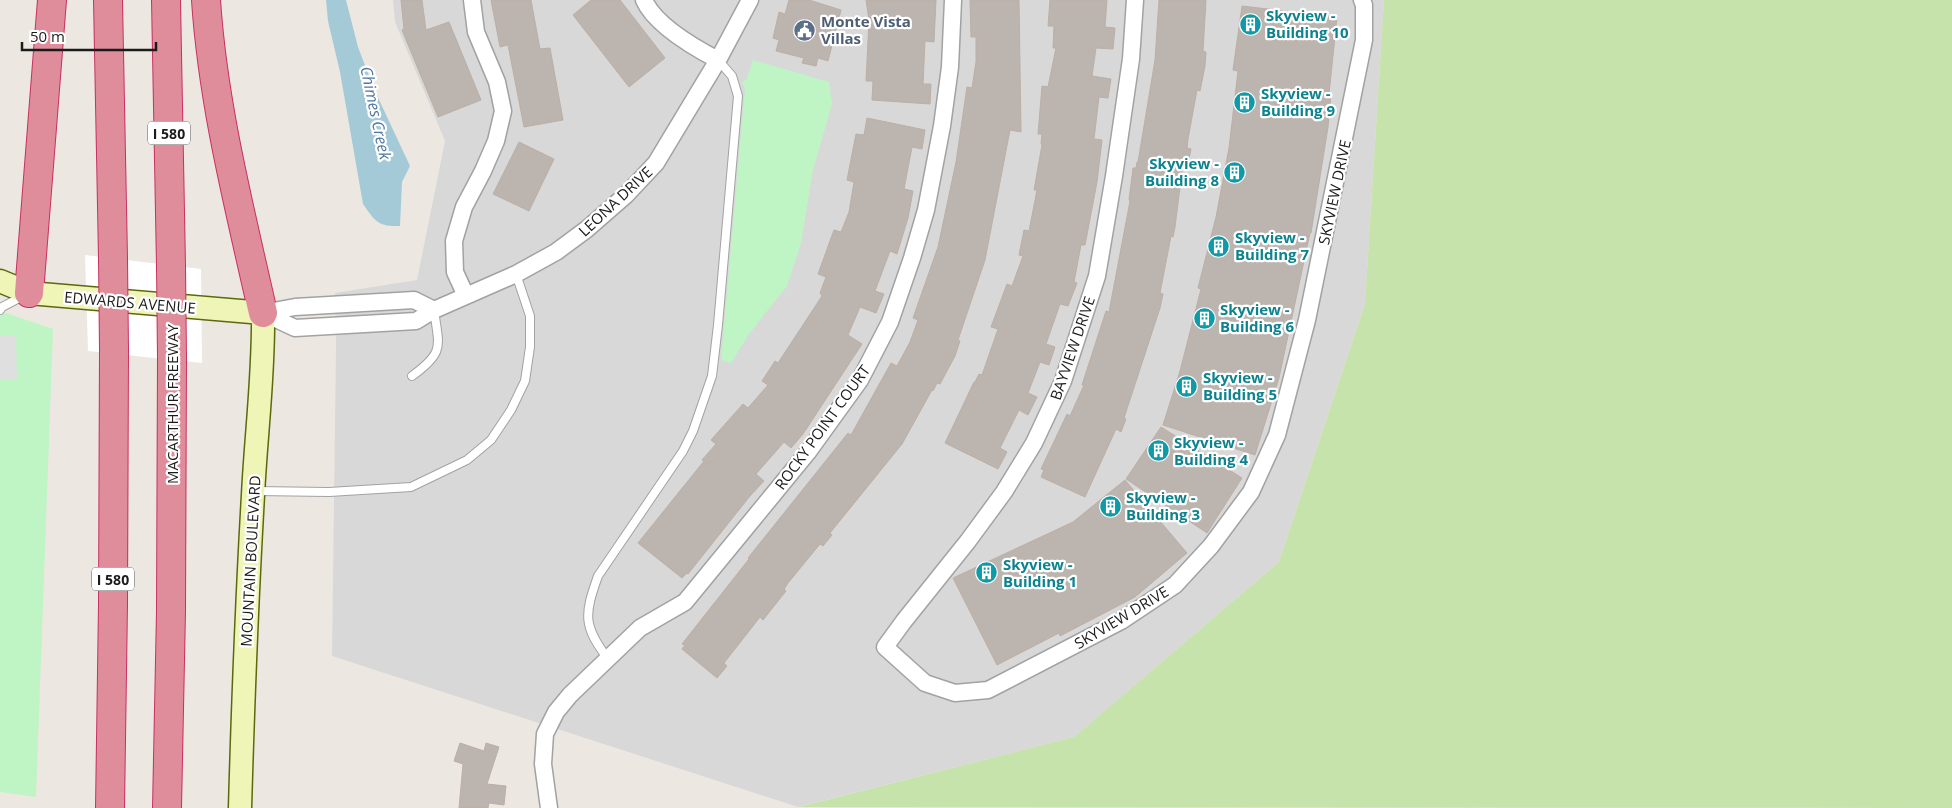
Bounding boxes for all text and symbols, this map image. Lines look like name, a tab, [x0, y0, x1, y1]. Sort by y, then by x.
place label: Skyview - Building 10	[1266, 5, 1349, 42]
place label: Monte Vista Villas	[821, 11, 911, 48]
building icon: Skyview - Building 10	[1238, 12, 1262, 36]
public building icon: Monte Vista Villas	[793, 18, 817, 42]
scale bar	[22, 20, 156, 52]
text: 50 m	[30, 26, 65, 46]
water label: Chimes Creek	[355, 64, 397, 163]
place label: Skyview - Building 9	[1261, 83, 1335, 120]
building icon: Skyview - Building 9	[1233, 90, 1257, 114]
road number: I 580	[148, 122, 190, 144]
street label: SKYVIEW DRIVE	[1313, 138, 1355, 246]
place label: Skyview - Building 8	[1145, 153, 1219, 190]
building icon: Skyview - Building 8	[1223, 160, 1247, 184]
street label: LEONA DRIVE	[574, 162, 656, 240]
place label: Skyview - Building 7	[1235, 227, 1309, 264]
building icon: Skyview - Building 7	[1207, 234, 1231, 258]
street label: EDWARDS AVENUE	[63, 286, 197, 318]
street label: BAYVIEW DRIVE	[1045, 294, 1099, 402]
place label: Skyview - Building 6	[1220, 299, 1294, 336]
building icon: Skyview - Building 6	[1192, 306, 1216, 330]
street label: MACARTHUR FREEWAY	[162, 323, 182, 484]
street label: ROCKY POINT COURT	[770, 360, 875, 493]
place label: Skyview - Building 5	[1203, 367, 1277, 404]
building icon: Skyview - Building 5	[1175, 374, 1199, 398]
place label: Skyview - Building 4	[1174, 432, 1248, 469]
building icon: Skyview - Building 4	[1146, 439, 1170, 463]
street label: MOUNTAIN BOULEVARD	[236, 475, 264, 647]
place label: Skyview - Building 3	[1126, 487, 1200, 524]
building icon: Skyview - Building 3	[1098, 494, 1122, 518]
place label: Skyview - Building 1	[1003, 554, 1077, 591]
building icon: Skyview - Building 1	[975, 561, 999, 585]
road number: I 580	[92, 568, 134, 590]
street label: SKYVIEW DRIVE	[1070, 581, 1172, 653]

